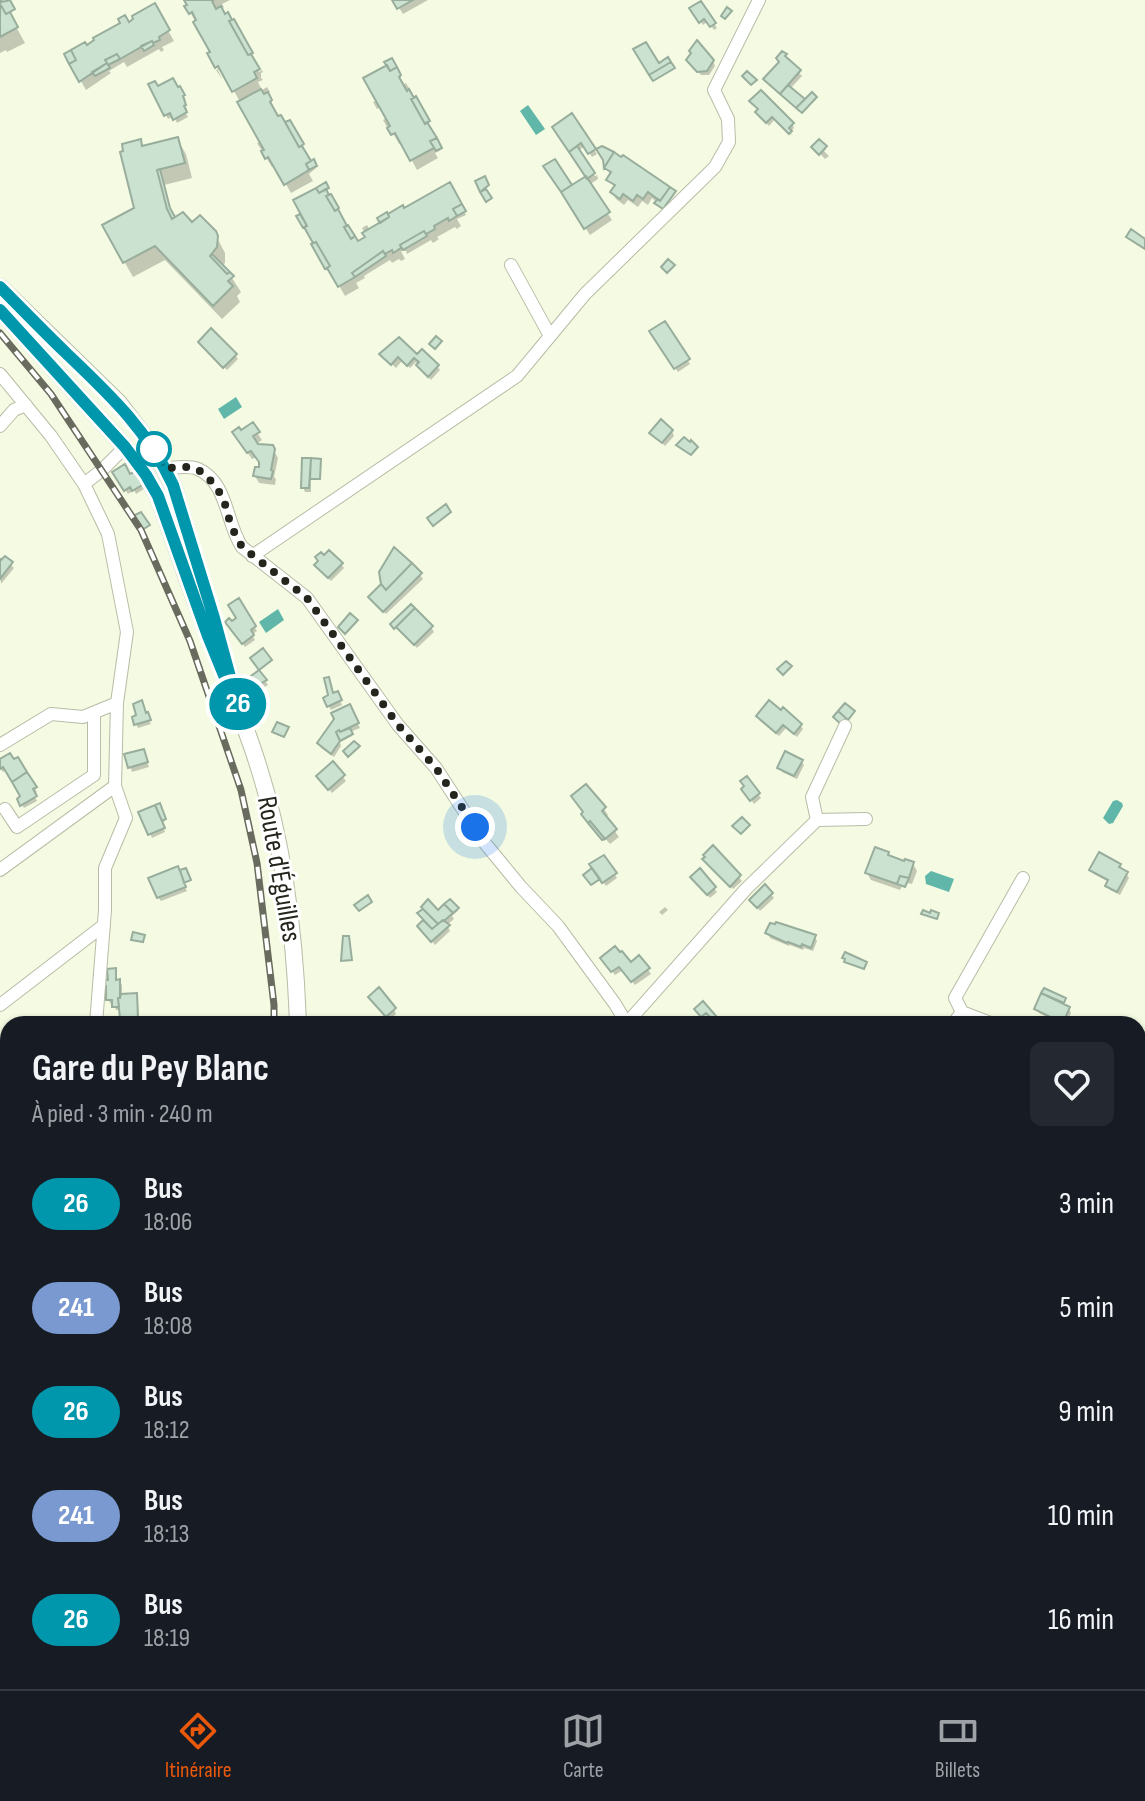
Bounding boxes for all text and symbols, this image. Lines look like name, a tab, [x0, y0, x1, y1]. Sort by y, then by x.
unlabelled marker	[137, 432, 171, 466]
line badge: 26	[202, 678, 274, 730]
text: 26	[225, 687, 251, 720]
street label: Route d'Éguilles	[250, 794, 308, 944]
your location	[455, 807, 495, 847]
button: heart	[1030, 1042, 1114, 1126]
text: Gare du Pey Blanc	[32, 1046, 269, 1091]
text: À pied · 3 min · 240 m	[32, 1099, 213, 1130]
text: Bus	[144, 1171, 183, 1207]
text: 3 min	[1059, 1186, 1114, 1222]
text: 26	[63, 1187, 89, 1220]
text: 18:06	[144, 1207, 192, 1238]
text: Bus	[144, 1275, 183, 1311]
text: 5 min	[1060, 1290, 1114, 1326]
text: 241	[58, 1291, 94, 1324]
text: 18:08	[144, 1311, 192, 1342]
text: Bus	[144, 1379, 183, 1415]
text: 9 min	[1058, 1394, 1114, 1430]
text: 26	[63, 1395, 89, 1428]
text: 18:12	[144, 1415, 190, 1446]
text: Bus	[144, 1483, 183, 1519]
text: 10 min	[1048, 1498, 1114, 1534]
text: 241	[58, 1499, 94, 1532]
text: 18:13	[144, 1519, 189, 1550]
text: Bus	[144, 1587, 183, 1623]
text: 16 min	[1048, 1602, 1114, 1638]
text: 26	[63, 1603, 89, 1636]
text: 18:19	[144, 1623, 190, 1654]
tab: Itinéraire	[165, 1709, 232, 1784]
tab: Carte	[561, 1709, 605, 1784]
tab: Billets	[935, 1709, 980, 1784]

